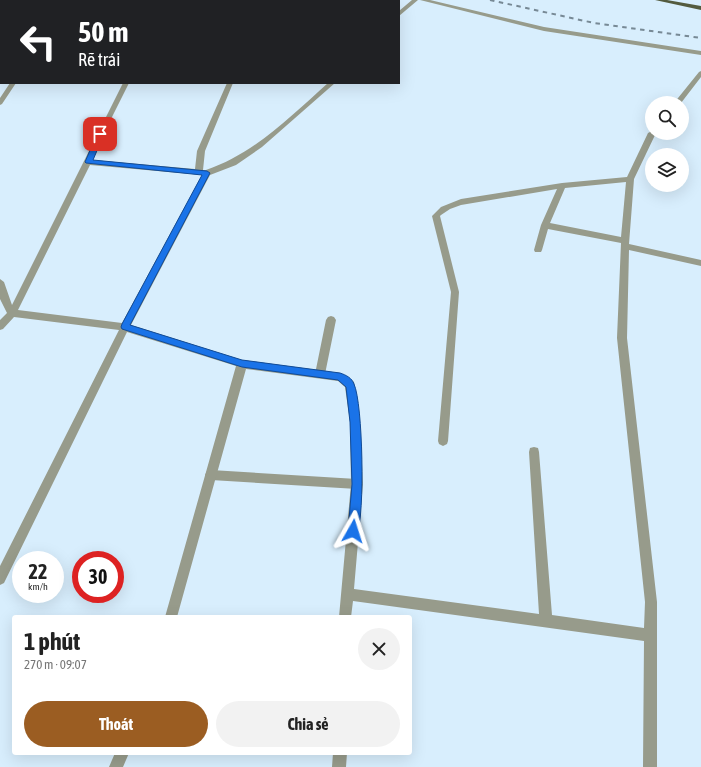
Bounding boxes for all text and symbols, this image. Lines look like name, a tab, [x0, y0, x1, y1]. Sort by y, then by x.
icon: left	[12, 16, 64, 68]
text: 50 m	[78, 16, 128, 48]
text: Rẽ trái	[78, 49, 120, 70]
map controls	[645, 96, 689, 192]
button: search	[645, 96, 689, 140]
pin	[83, 117, 117, 151]
icon: arrive	[89, 123, 111, 145]
button: layers	[645, 148, 689, 192]
position arrow	[332, 510, 374, 552]
speed limit sign: 30	[72, 551, 124, 603]
text: 22	[29, 560, 47, 583]
text: km/h	[28, 581, 48, 592]
text: 1 phút	[24, 628, 80, 655]
button: close	[358, 628, 400, 670]
text: 270 m · 09:07	[24, 657, 87, 672]
button: Thoát	[24, 701, 208, 747]
button: Chia sẻ	[216, 701, 400, 747]

